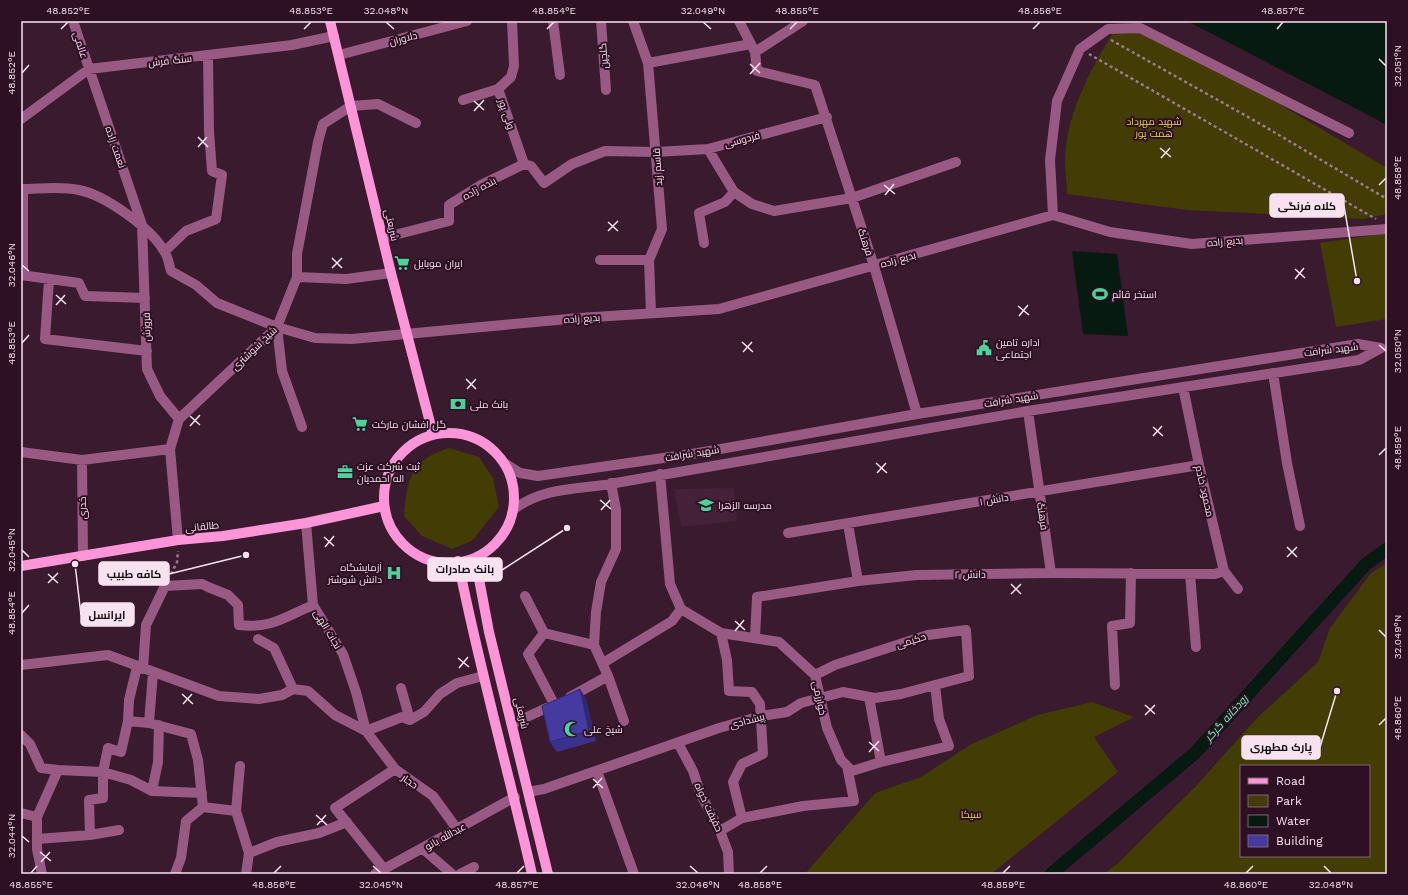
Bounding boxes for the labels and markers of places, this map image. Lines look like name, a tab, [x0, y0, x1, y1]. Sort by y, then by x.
callout: کلاه فرنگی	[1270, 194, 1344, 217]
supermarket icon: ایران موبایل	[393, 254, 411, 272]
place label: ایران موبایل	[414, 258, 463, 270]
sports icon: استخر قائم	[1091, 285, 1109, 303]
place label: استخر قائم	[1112, 289, 1157, 302]
place label: اداره تامین اجتماعی	[996, 337, 1040, 361]
public building icon: اداره تامین اجتماعی	[975, 339, 993, 357]
bank icon: بانک ملی	[449, 395, 467, 413]
place label: بانک ملی	[470, 399, 508, 411]
supermarket icon: گل افشان مارکت	[351, 415, 369, 433]
place label: گل افشان مارکت	[372, 419, 446, 431]
place label: ثبت شرکت عزت اله احمدیان	[357, 461, 420, 485]
office icon: ثبت شرکت عزت اله احمدیان	[336, 463, 354, 481]
school or university icon: مدرسه الزهرا	[697, 496, 715, 514]
place label: مدرسه الزهرا	[718, 500, 772, 511]
callout: بانک صادرات	[428, 558, 502, 581]
callout: کافه طبیب	[99, 562, 169, 585]
place label: آزمایشگاه دانش شوشتر	[327, 562, 382, 586]
hospital icon: آزمایشگاه دانش شوشتر	[385, 564, 403, 582]
callout: ایرانسل	[81, 603, 134, 626]
mosque icon: شیخ علی	[563, 720, 581, 738]
place label: شیخ علی	[584, 724, 623, 736]
callout: پارک مطهری	[1242, 736, 1320, 759]

